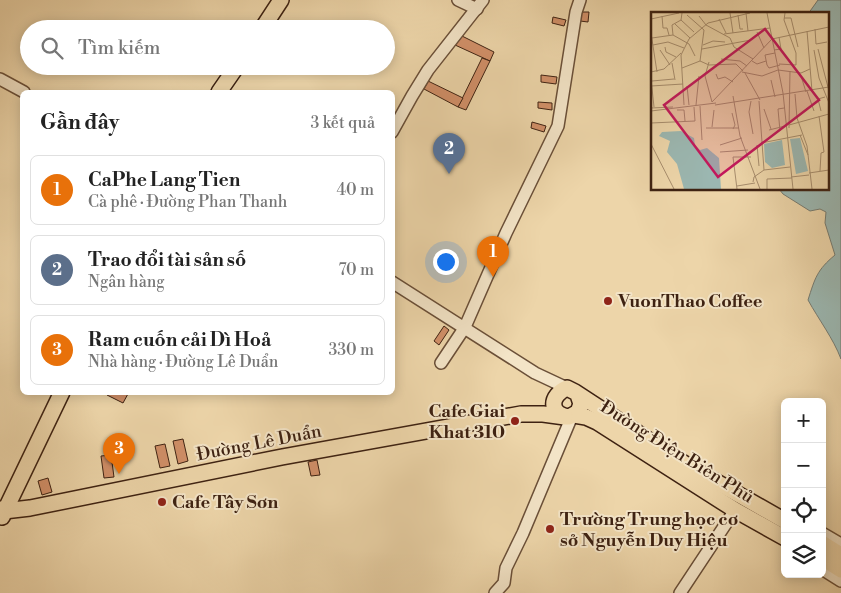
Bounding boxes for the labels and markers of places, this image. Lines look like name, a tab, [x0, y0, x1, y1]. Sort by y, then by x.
pin: 2	[433, 133, 465, 174]
pin: 1	[477, 236, 509, 277]
place label: VuonThao Coffee	[617, 290, 763, 313]
marker: VuonThao Coffee	[602, 295, 614, 307]
place label: Cafe Giai Khat 310	[428, 400, 505, 444]
marker: Cafe Giai Khat 310	[509, 415, 521, 427]
pin: 3	[103, 433, 135, 474]
place label: Cafe Tây Sơn	[172, 491, 278, 514]
marker: Cafe Tây Sơn	[156, 496, 168, 508]
place label: Trường Trung học cơ sở Nguyễn Duy Hiệu	[560, 508, 738, 552]
marker: Trường Trung học cơ sở Nguyễn Duy Hiệu	[544, 523, 556, 535]

